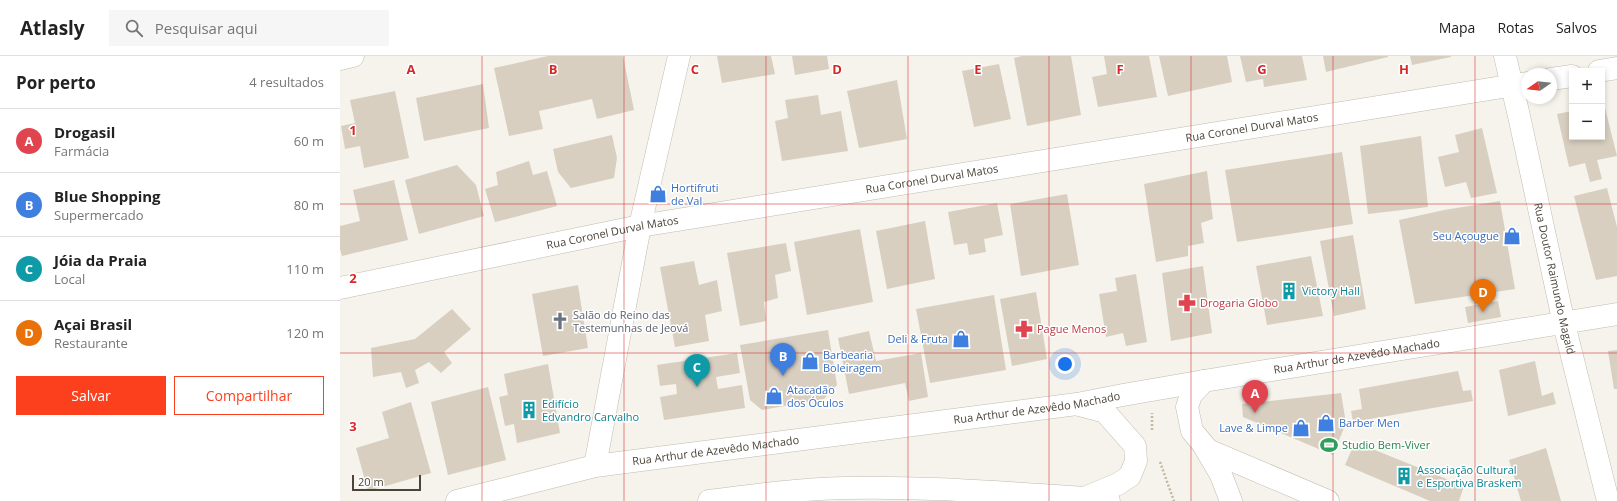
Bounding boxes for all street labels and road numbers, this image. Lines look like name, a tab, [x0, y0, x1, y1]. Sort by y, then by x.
street label: Rua Coronel Durval Matos	[1184, 109, 1319, 145]
street label: Rua Coronel Durval Matos	[864, 160, 999, 197]
street label: Rua Doutor Raimundo Magald	[1531, 201, 1579, 356]
street label: Rua Coronel Durval Matos	[545, 212, 679, 252]
street label: Rua Arthur de Azevêdo Machado	[1272, 335, 1441, 377]
street label: Rua Arthur de Azevêdo Machado	[952, 388, 1122, 427]
street label: Rua Arthur de Azevêdo Machado	[631, 432, 800, 468]

